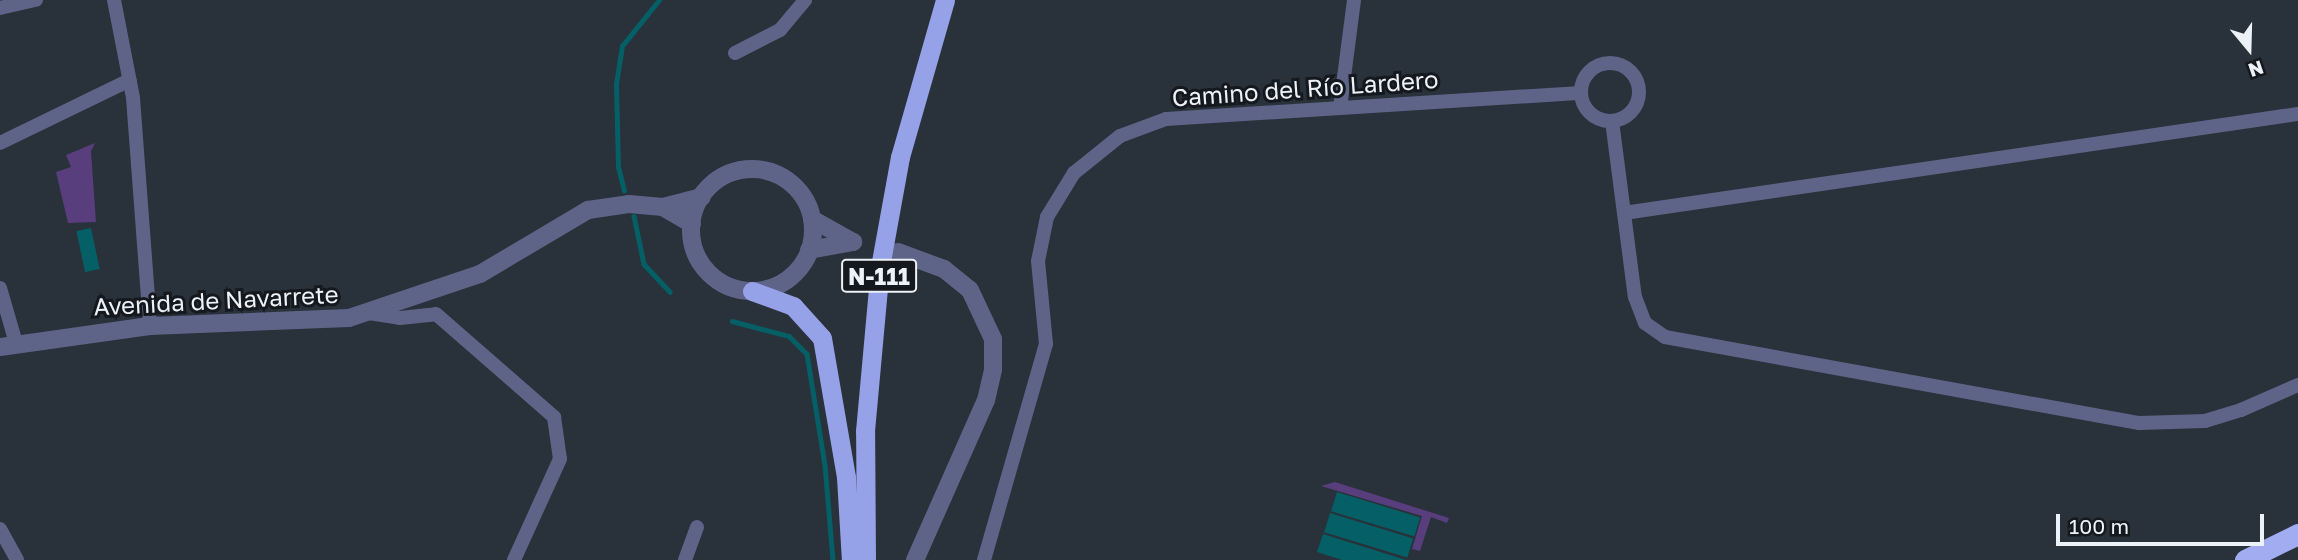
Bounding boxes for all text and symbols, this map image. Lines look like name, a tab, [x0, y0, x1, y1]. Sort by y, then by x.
north arrow	[2214, 14, 2284, 84]
text: N	[2245, 56, 2267, 83]
street label: Camino del Río Lardero	[1171, 64, 1439, 112]
road number: N-111	[840, 256, 917, 296]
street label: Avenida de Navarrete	[93, 279, 339, 321]
scale bar	[2060, 500, 2268, 544]
text: 100 m	[2069, 513, 2129, 539]

